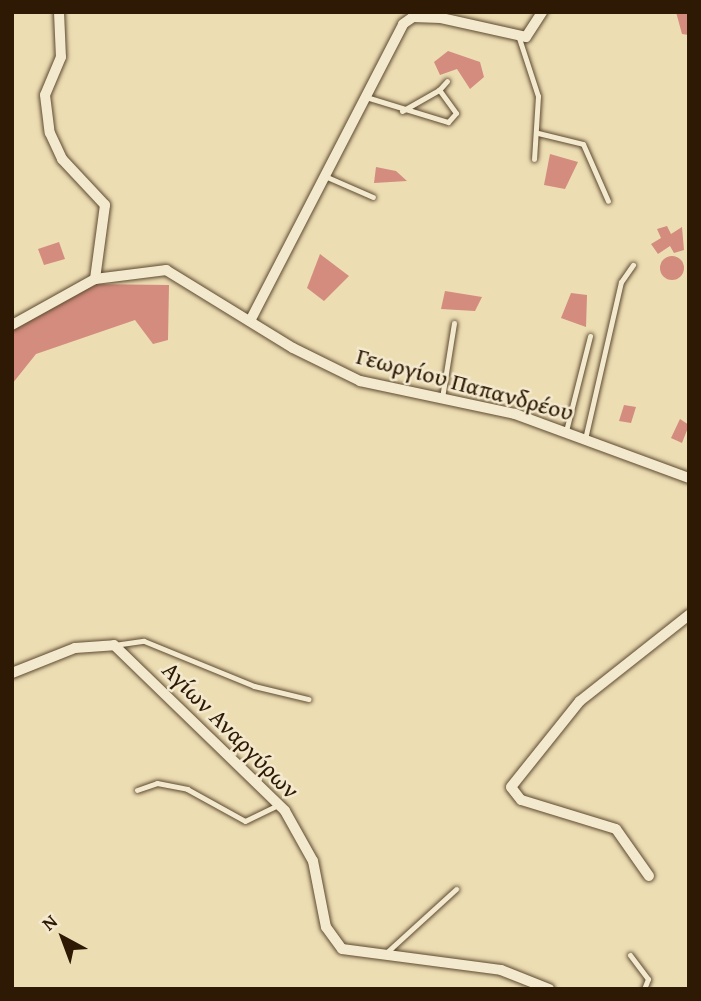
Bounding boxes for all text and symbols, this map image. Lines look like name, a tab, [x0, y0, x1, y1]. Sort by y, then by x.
street label: Γεωργίου Παπανδρέου	[353, 341, 577, 427]
street label: Αγίων Αναργύρων	[156, 655, 306, 805]
north arrow	[28, 903, 98, 973]
text: N	[35, 907, 63, 937]

